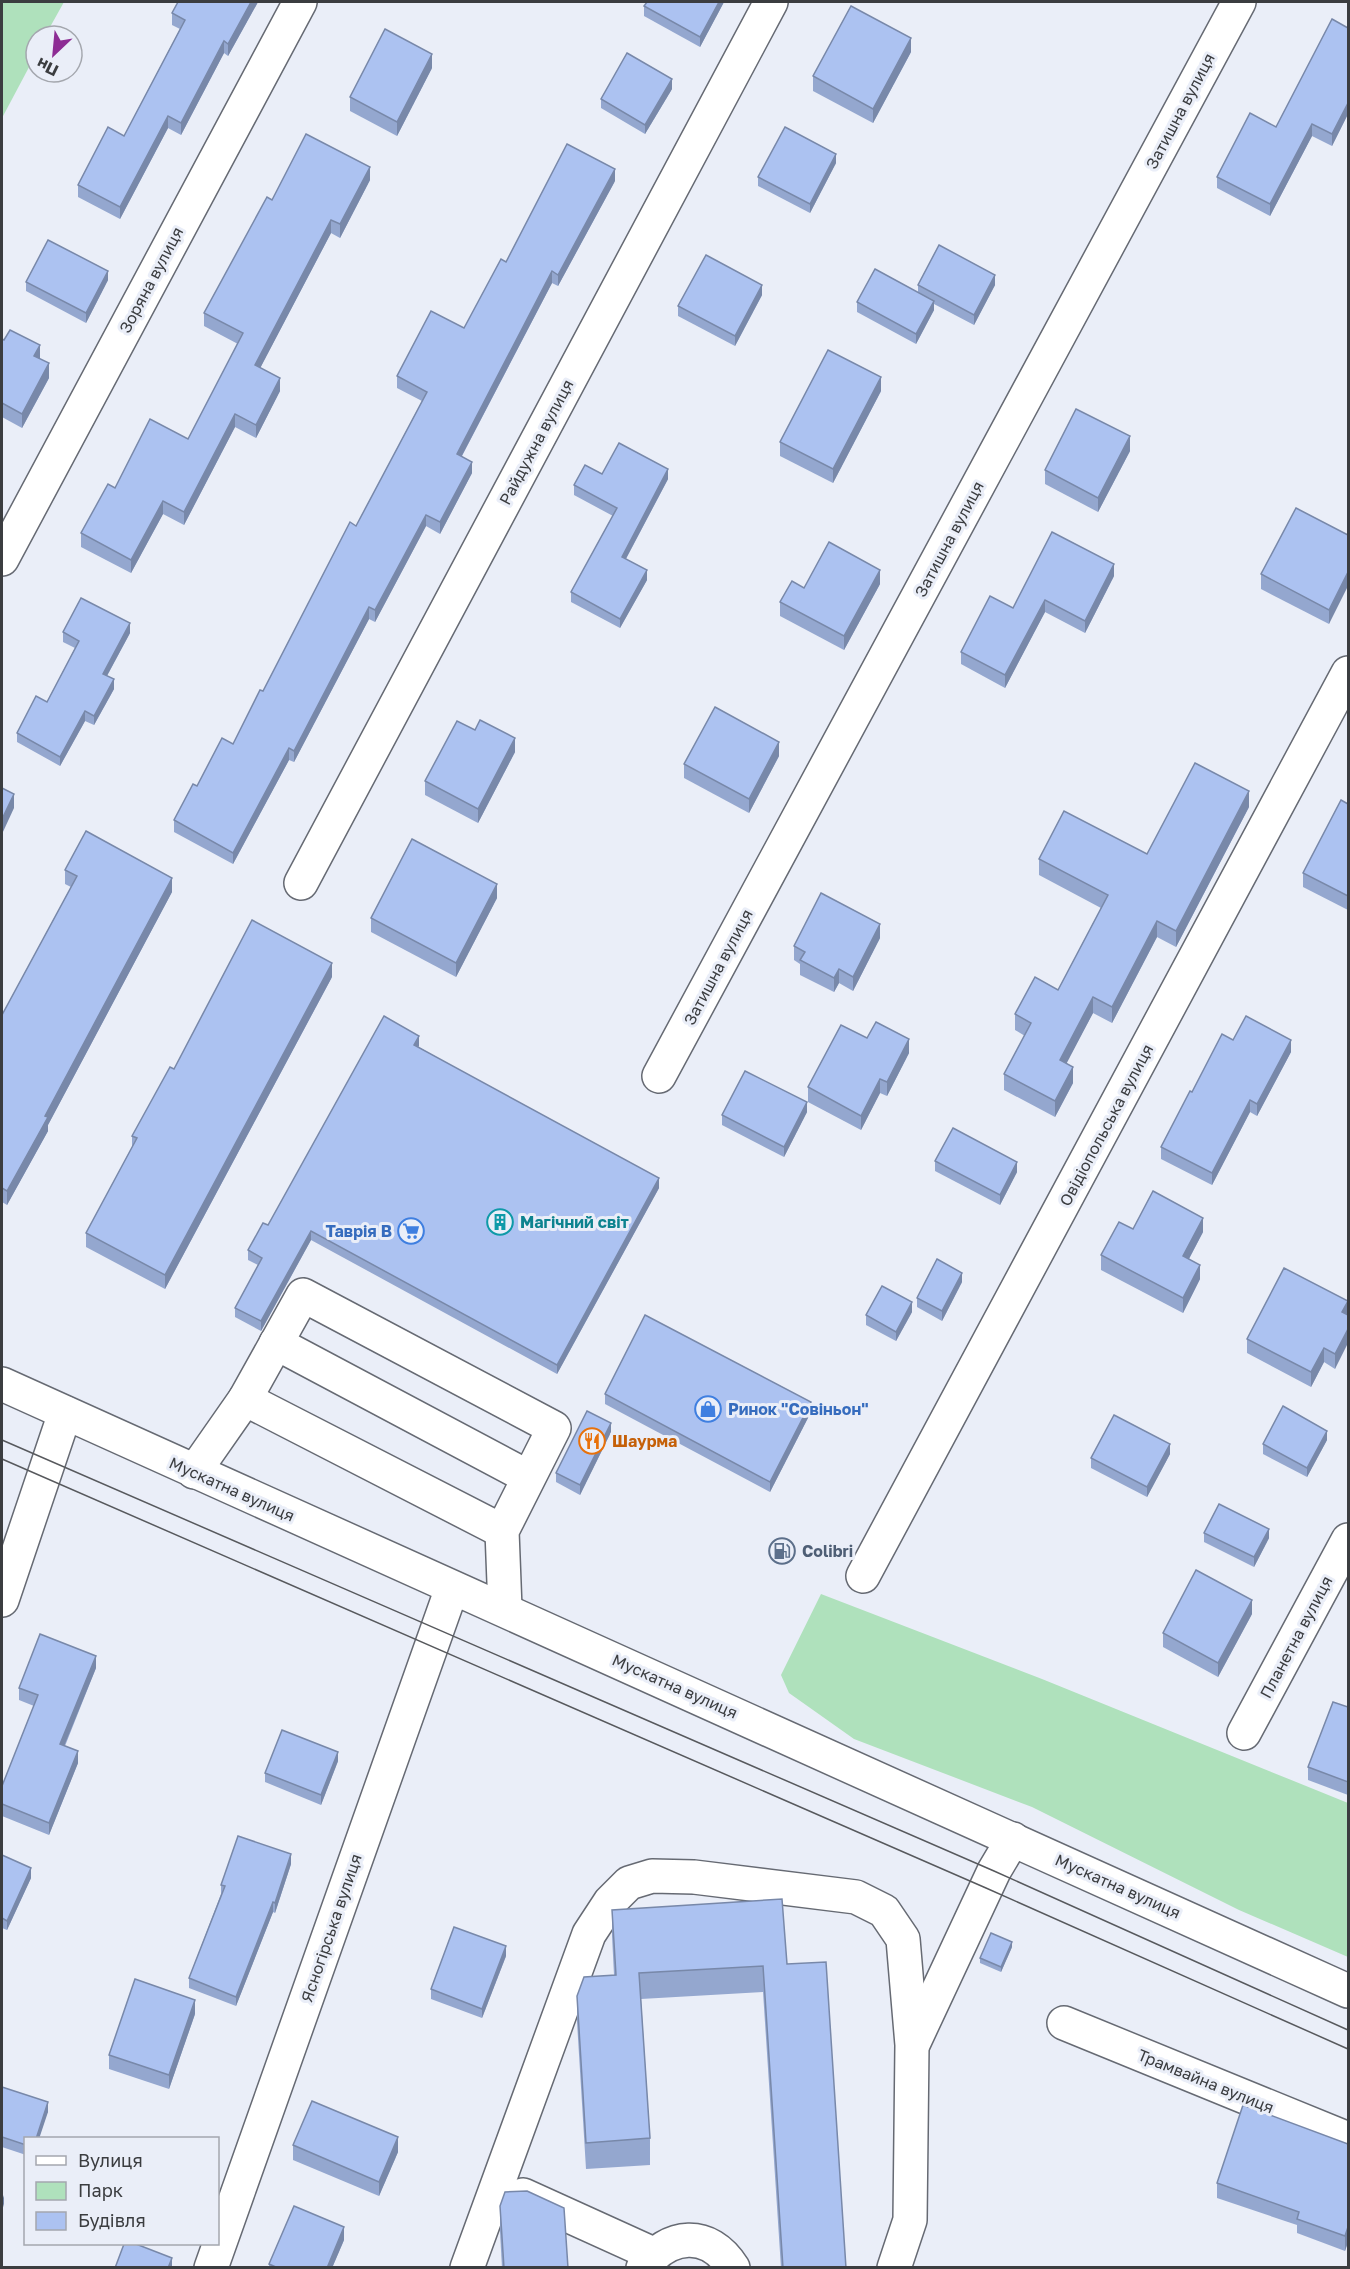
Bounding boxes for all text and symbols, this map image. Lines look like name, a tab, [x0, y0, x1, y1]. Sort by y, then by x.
north arrow	[24, 24, 84, 84]
street label: Затишна вулиця	[1141, 50, 1219, 172]
text: Пн	[33, 54, 62, 81]
street label: Зоряна вулиця	[115, 224, 187, 336]
street label: Райдужна вулиця	[494, 376, 578, 508]
street label: Затишна вулиця	[910, 478, 988, 600]
street label: Затишна вулиця	[679, 906, 757, 1028]
street label: Овідіопольська вулиця	[1055, 1041, 1157, 1209]
building icon: Магічний світ	[485, 1207, 515, 1237]
place label: Магічний світ	[520, 1212, 629, 1232]
supermarket icon: Таврія В	[396, 1216, 426, 1246]
place label: Таврія В	[325, 1221, 392, 1241]
shop icon: Ринок "Совіньон"	[693, 1394, 723, 1424]
place label: Ринок "Совіньон"	[728, 1399, 869, 1419]
restaurant icon: Шаурма	[577, 1426, 607, 1456]
place label: Шаурма	[612, 1431, 677, 1451]
street label: Мускатна вулиця	[166, 1452, 298, 1526]
fuel station icon: Colibri	[767, 1536, 797, 1566]
place label: Colibri	[802, 1541, 853, 1561]
street label: Планетна вулиця	[1255, 1572, 1337, 1702]
street label: Мускатна вулиця	[609, 1649, 741, 1723]
street label: Мускатна вулиця	[1052, 1849, 1184, 1923]
street label: Ясногірська вулиця	[296, 1851, 366, 2005]
street label: Трамвайна вулиця	[1135, 2045, 1277, 2117]
legend	[24, 2137, 219, 2245]
text: Вулиця	[78, 2149, 143, 2171]
text: Парк	[78, 2179, 123, 2201]
text: Будівля	[78, 2209, 146, 2231]

